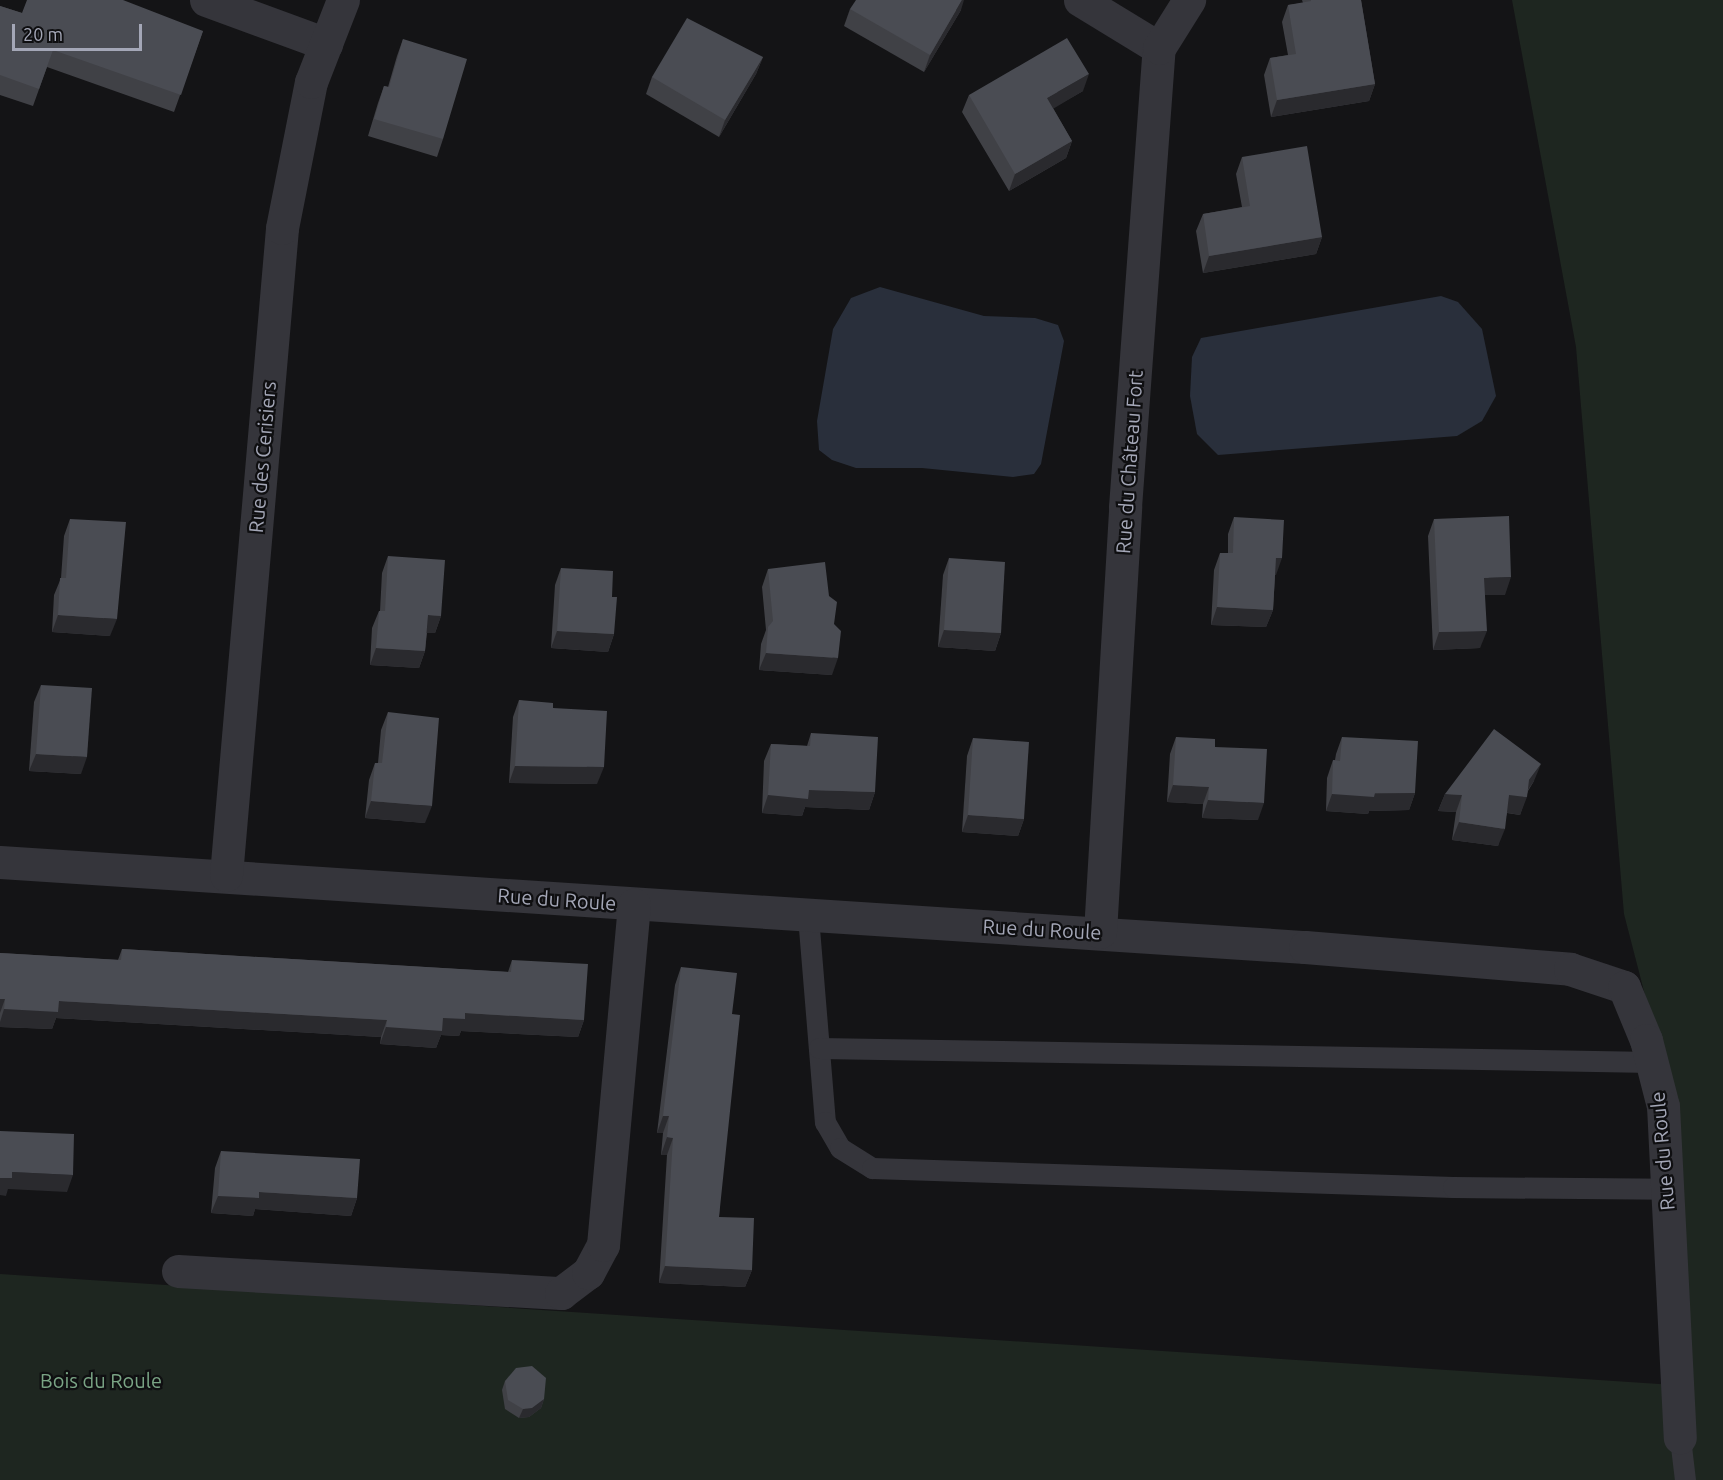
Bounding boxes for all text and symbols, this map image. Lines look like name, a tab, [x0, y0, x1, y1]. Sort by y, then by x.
scale bar	[15, 12, 146, 50]
text: 20 m	[23, 24, 63, 44]
street label: Rue du Château Fort	[1111, 369, 1147, 555]
street label: Rue des Cerisiers	[243, 380, 281, 534]
street label: Rue du Roule	[497, 883, 617, 915]
street label: Rue du Roule	[982, 914, 1102, 944]
street label: Rue du Roule	[1645, 1091, 1679, 1211]
park label: Bois du Roule	[40, 1368, 162, 1392]

